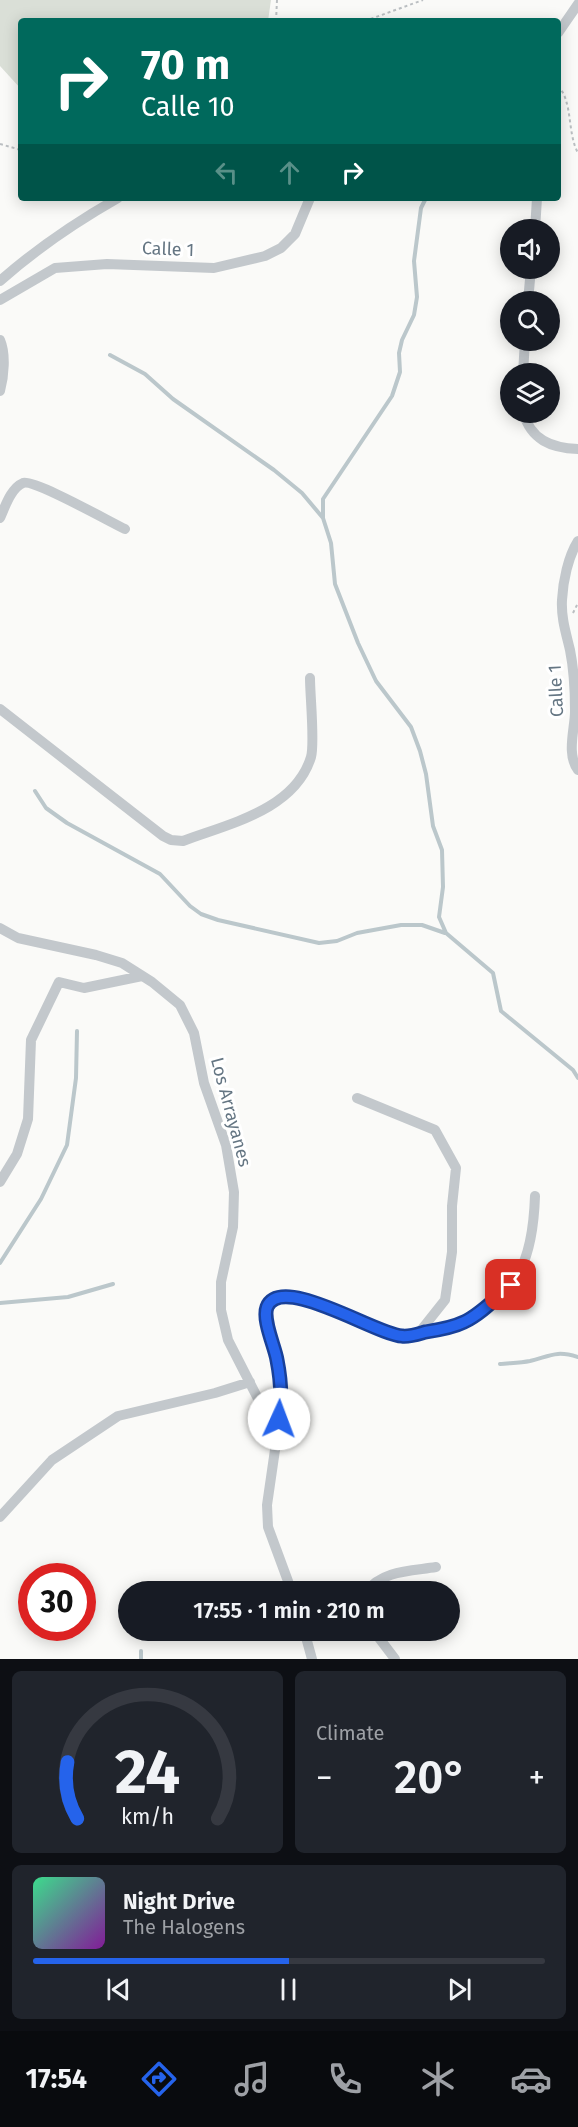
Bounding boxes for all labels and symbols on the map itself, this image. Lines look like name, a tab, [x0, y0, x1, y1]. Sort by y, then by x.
street label: Calle 1	[141, 237, 195, 261]
street label: Calle 1	[544, 664, 568, 718]
street label: Los Arrayanes	[206, 1055, 256, 1169]
pin	[485, 1259, 536, 1310]
position arrow	[247, 1387, 311, 1451]
speed limit sign: 30	[18, 1563, 96, 1641]

